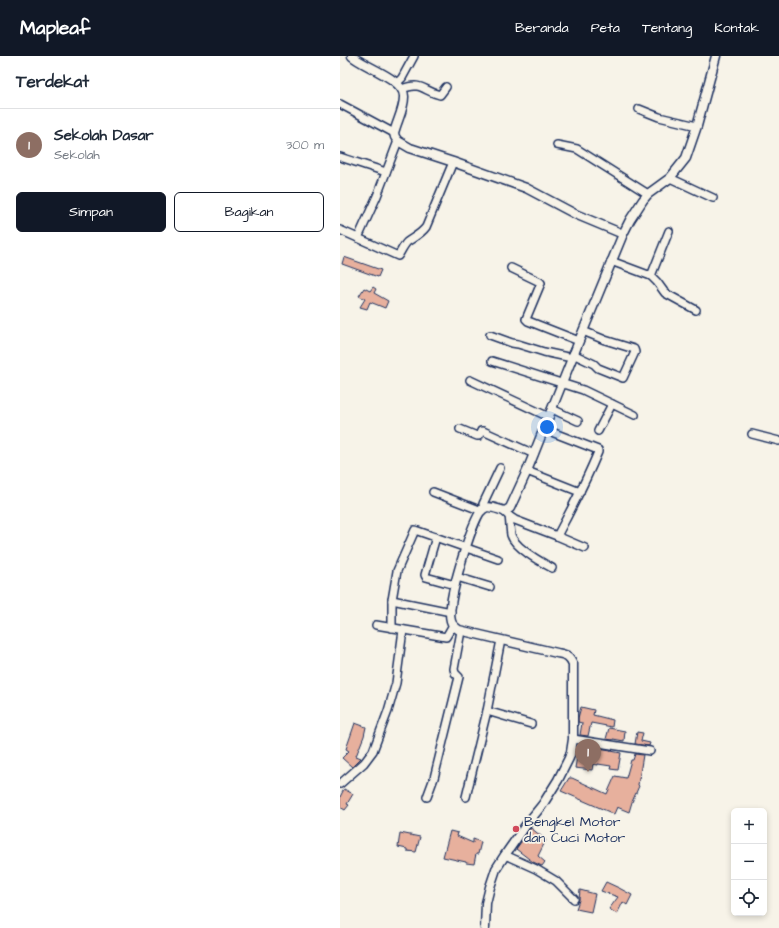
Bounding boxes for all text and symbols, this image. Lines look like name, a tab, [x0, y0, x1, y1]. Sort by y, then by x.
text: Mapleaf	[20, 15, 90, 42]
text: Beranda	[515, 18, 569, 38]
text: Peta	[591, 18, 620, 38]
text: Tentang	[642, 18, 692, 38]
text: Kontak	[714, 18, 759, 38]
text: Terdekat	[16, 70, 89, 94]
text: Sekolah Dasar	[54, 125, 154, 146]
text: 1	[28, 136, 30, 154]
text: 300 m	[286, 136, 324, 154]
text: Sekolah	[54, 146, 100, 164]
button: Simpan	[16, 192, 166, 232]
button: Bagikan	[174, 192, 324, 232]
your location	[537, 417, 557, 437]
pin: 1	[575, 739, 601, 772]
map controls	[731, 808, 767, 916]
button: +	[731, 808, 767, 844]
place label: Bengkel Motor dan Cuci Motor	[524, 812, 626, 848]
marker: Bengkel Motor dan Cuci Motor	[511, 824, 521, 834]
button: −	[731, 844, 767, 880]
button: locate	[731, 880, 767, 916]

